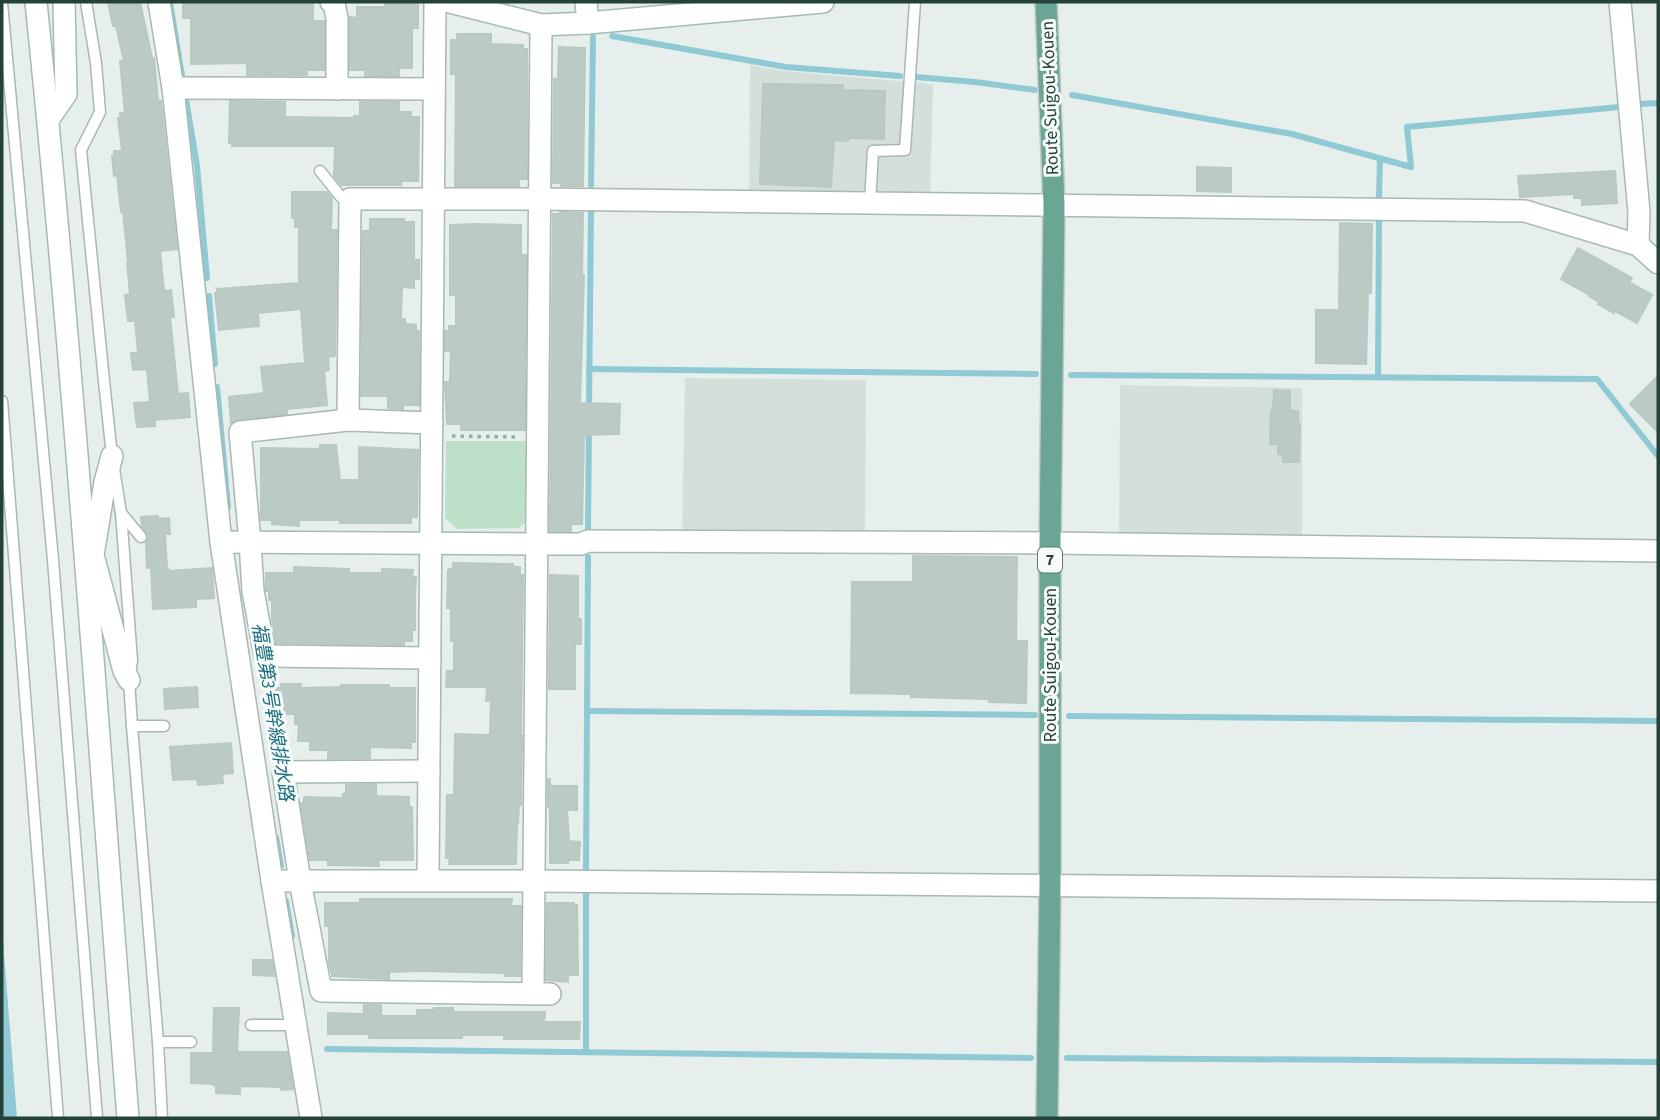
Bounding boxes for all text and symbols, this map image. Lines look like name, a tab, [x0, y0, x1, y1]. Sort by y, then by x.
street label: Route Suigou-Kouen	[1035, 20, 1065, 176]
road number: 7	[1038, 548, 1062, 572]
street label: Route Suigou-Kouen	[1038, 588, 1063, 742]
water label: 福豊第3号幹線排水路	[245, 621, 300, 805]

